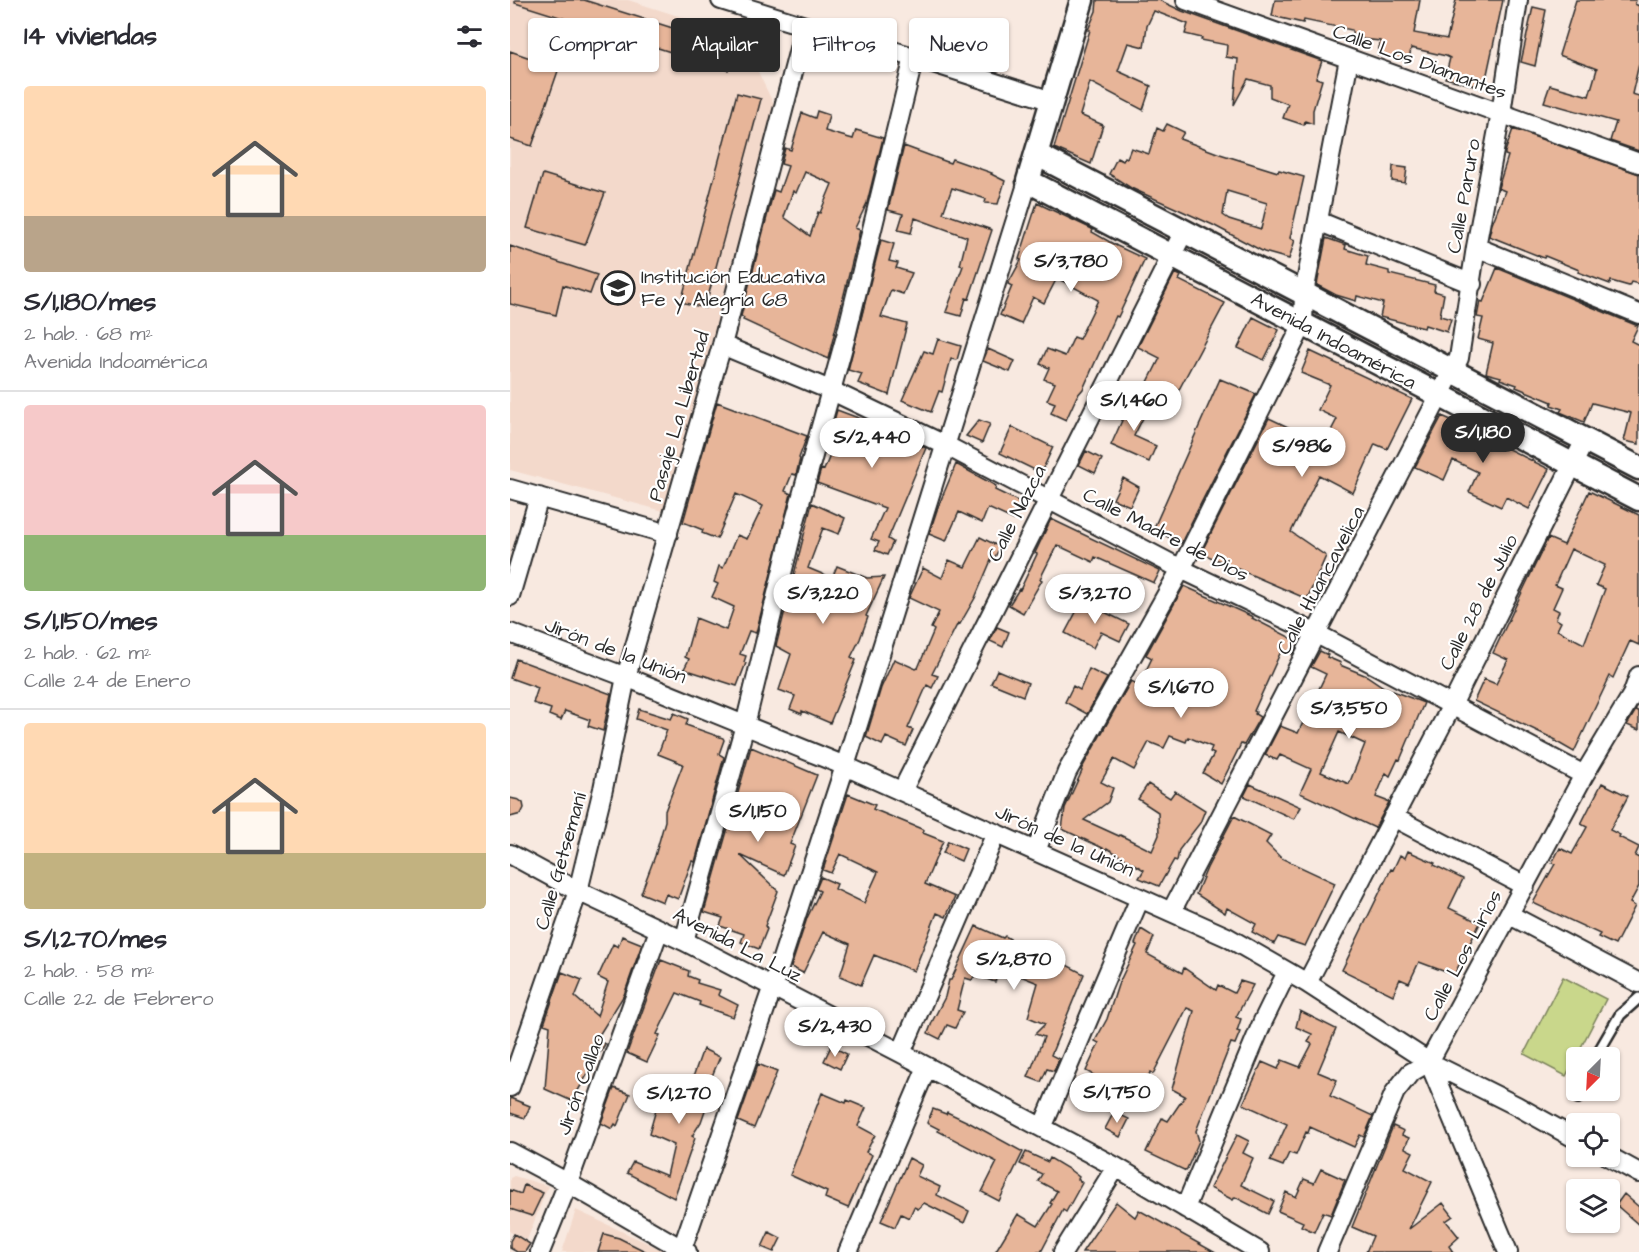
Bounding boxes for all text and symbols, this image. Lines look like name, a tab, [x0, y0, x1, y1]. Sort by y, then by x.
street label: Calle Los Diamantes	[1329, 17, 1511, 106]
text: 14 viviendas	[24, 18, 157, 54]
chip: Comprar	[528, 18, 659, 72]
chip: Alquilar	[671, 18, 780, 72]
chip: Filtros	[792, 18, 897, 72]
chip: Nuevo	[909, 18, 1009, 72]
icon: filters	[453, 20, 486, 53]
icon: home	[201, 125, 309, 233]
street label: Calle Paruro	[1440, 137, 1488, 256]
pin: S/3,780	[1016, 242, 1126, 293]
text: S/3,780	[1034, 247, 1108, 275]
place label: Institución Educativa Fe y Alegría 68	[641, 263, 825, 315]
school or university icon: Institución Educativa Fe y Alegría 68	[600, 270, 636, 306]
text: S/1,180/mes	[24, 284, 156, 320]
street label: Avenida Indoamérica	[1246, 285, 1421, 396]
text: 2 hab. · 68 m²	[24, 320, 153, 348]
street label: Pasaje La Libertad	[641, 328, 717, 505]
text: Avenida Indoamérica	[24, 348, 207, 376]
pin: S/1,460	[1079, 381, 1189, 432]
text: S/1,460	[1101, 386, 1167, 414]
pin: S/1,180	[1428, 413, 1538, 464]
pin: S/2,440	[817, 418, 927, 469]
text: S/1,180	[1455, 418, 1511, 446]
text: S/2,440	[834, 423, 910, 451]
pin: S/986	[1260, 427, 1344, 478]
text: S/986	[1273, 432, 1331, 460]
icon: home	[201, 444, 309, 552]
street label: Calle Nazca	[981, 460, 1053, 567]
street label: Calle Madre de Dios	[1078, 481, 1253, 589]
street label: Calle Huancavelica	[1270, 501, 1372, 660]
street label: Calle 28 de Julio	[1433, 530, 1525, 675]
pin: S/3,220	[768, 574, 878, 625]
pin: S/3,270	[1040, 574, 1150, 625]
text: S/3,220	[787, 579, 859, 607]
text: S/3,270	[1059, 579, 1131, 607]
text: S/1,150/mes	[24, 603, 158, 639]
street label: Jirón de la Unión	[541, 611, 691, 691]
text: 2 hab. · 62 m²	[24, 639, 151, 667]
text: Calle 24 de Enero	[24, 667, 191, 695]
pin: S/1,670	[1126, 668, 1236, 719]
text: S/1,670	[1148, 673, 1214, 701]
pin: S/3,550	[1294, 689, 1404, 740]
text: S/3,550	[1311, 694, 1387, 722]
icon: home	[201, 762, 309, 870]
street label: Calle Getsemaní	[528, 789, 594, 933]
pin: S/1,150	[703, 792, 813, 843]
text: S/1,150	[729, 797, 787, 825]
street label: Jirón de la Unión	[990, 798, 1139, 884]
street label: Calle Los Lirios	[1417, 885, 1509, 1026]
street label: Avenida La Luz	[668, 900, 807, 990]
text: S/1,270/mes	[24, 921, 167, 957]
pin: S/2,870	[959, 940, 1069, 991]
text: S/2,870	[977, 945, 1051, 973]
text: 2 hab. · 58 m²	[24, 957, 155, 985]
text: Calle 22 de Febrero	[24, 985, 213, 1013]
pin: S/2,430	[780, 1007, 890, 1058]
text: S/2,430	[798, 1012, 872, 1040]
street label: Jirón Callao	[550, 1030, 612, 1139]
north arrow	[1566, 1047, 1620, 1101]
map controls	[1566, 1047, 1620, 1233]
pin: S/1,750	[1062, 1073, 1172, 1124]
pin: S/1,270	[624, 1074, 734, 1125]
text: S/1,750	[1083, 1078, 1151, 1106]
text: S/1,270	[647, 1079, 711, 1107]
button: locate	[1566, 1113, 1620, 1167]
button: layers	[1566, 1179, 1620, 1233]

